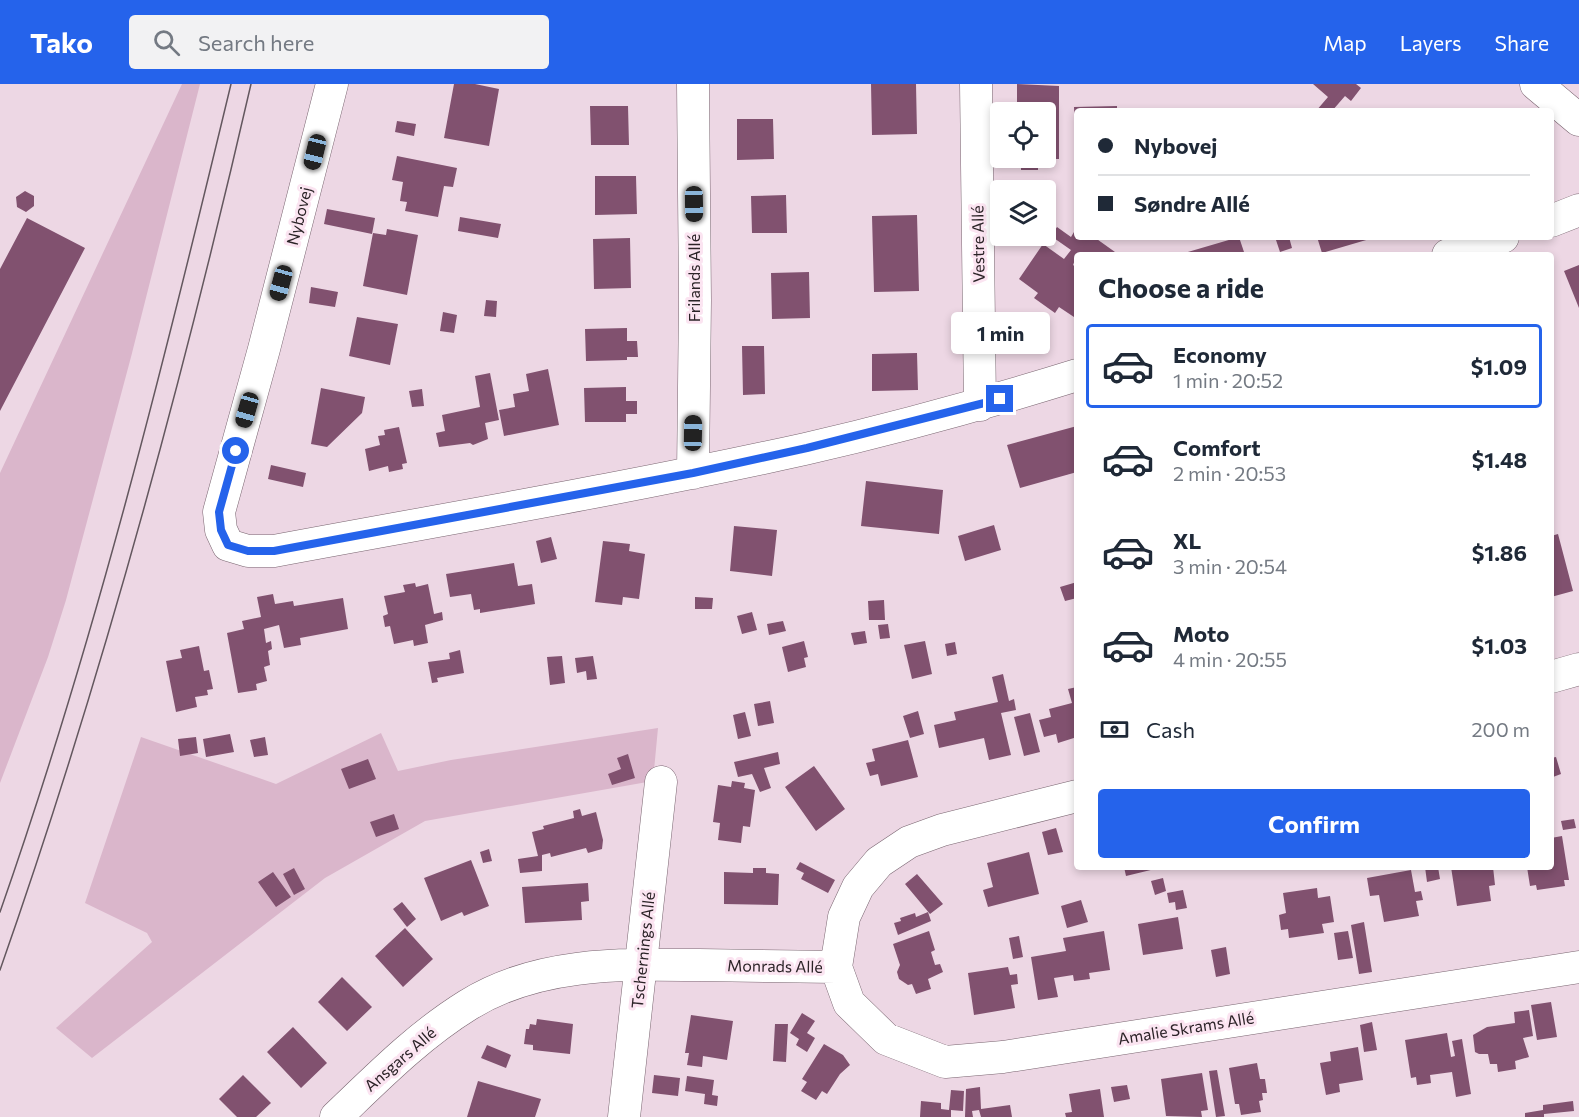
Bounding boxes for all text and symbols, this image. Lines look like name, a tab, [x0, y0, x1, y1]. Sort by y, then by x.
search box	[129, 15, 549, 69]
text: Tako	[30, 25, 93, 59]
icon: search	[150, 26, 183, 59]
text: Search here	[198, 29, 314, 56]
text: Map	[1323, 30, 1367, 55]
text: Layers	[1400, 30, 1462, 55]
text: Share	[1495, 30, 1549, 55]
map controls	[990, 102, 1056, 246]
button: locate	[990, 102, 1056, 168]
car	[302, 132, 328, 172]
text: Nybovej	[1134, 132, 1217, 159]
button: layers	[990, 180, 1056, 246]
street label: Nybovej	[282, 185, 315, 247]
car	[685, 186, 703, 222]
text: Søndre Allé	[1134, 190, 1250, 217]
street label: Vestre Allé	[967, 205, 988, 283]
street label: Frilands Allé	[684, 234, 703, 322]
car	[268, 263, 294, 303]
text: Choose a ride	[1098, 271, 1264, 304]
callout: 1 min	[950, 312, 1050, 354]
text: 1 min	[977, 321, 1024, 345]
icon: car	[1101, 339, 1155, 393]
text: Economy	[1173, 341, 1267, 368]
text: $1.09	[1471, 353, 1527, 380]
text: 1 min · 20:52	[1173, 368, 1283, 392]
route end	[986, 385, 1013, 412]
car	[233, 390, 261, 430]
car	[684, 415, 702, 451]
icon: car	[1101, 432, 1155, 486]
text: Comfort	[1173, 434, 1261, 461]
route start	[222, 437, 249, 464]
text: $1.48	[1472, 446, 1527, 473]
text: 2 min · 20:53	[1173, 461, 1286, 485]
icon: car	[1101, 525, 1155, 579]
text: XL	[1173, 527, 1201, 554]
text: $1.86	[1472, 539, 1527, 566]
text: 3 min · 20:54	[1173, 554, 1287, 578]
icon: car	[1101, 618, 1155, 672]
text: Moto	[1173, 620, 1229, 647]
text: $1.03	[1472, 632, 1527, 659]
text: 4 min · 20:55	[1173, 647, 1287, 671]
icon: cash	[1098, 713, 1131, 746]
text: Cash	[1146, 716, 1195, 743]
text: 200 m	[1472, 717, 1530, 741]
button: Confirm	[1098, 789, 1530, 858]
street label: Tschernings Allé	[627, 891, 658, 1009]
street label: Monrads Allé	[727, 955, 823, 976]
street label: Amalie Skrams Allé	[1116, 1007, 1255, 1048]
street label: Ansgars Allé	[360, 1022, 439, 1095]

